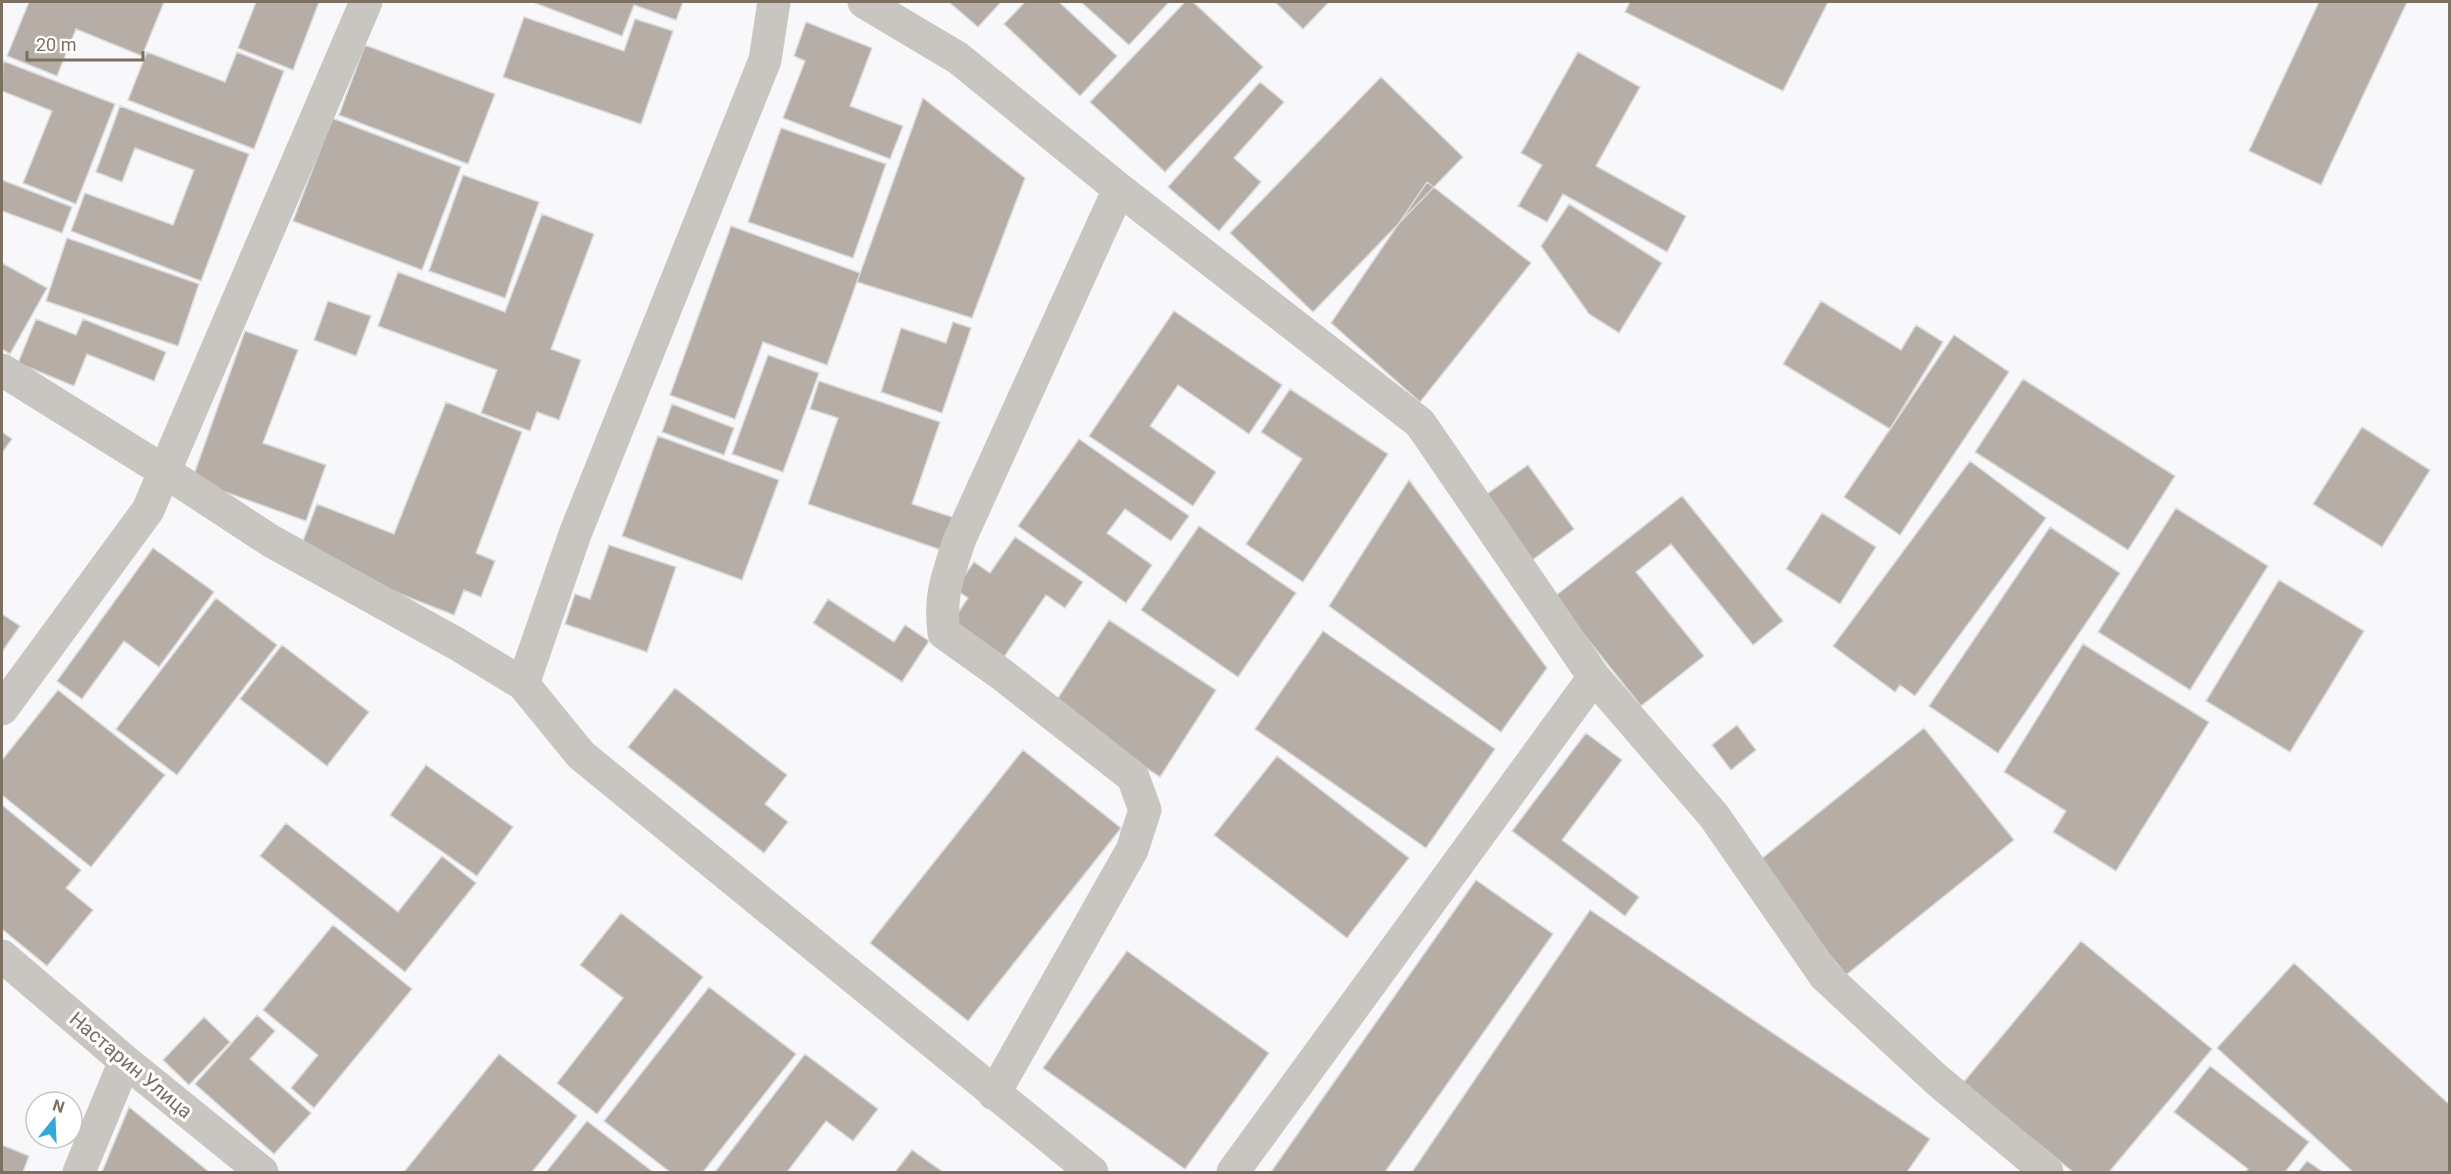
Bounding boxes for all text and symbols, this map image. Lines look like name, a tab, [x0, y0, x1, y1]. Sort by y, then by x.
scale bar	[27, 24, 142, 62]
text: 20 m	[36, 34, 76, 55]
street label: Настарин Улица	[65, 1007, 197, 1123]
north arrow	[24, 1090, 84, 1150]
text: N	[50, 1095, 67, 1117]

